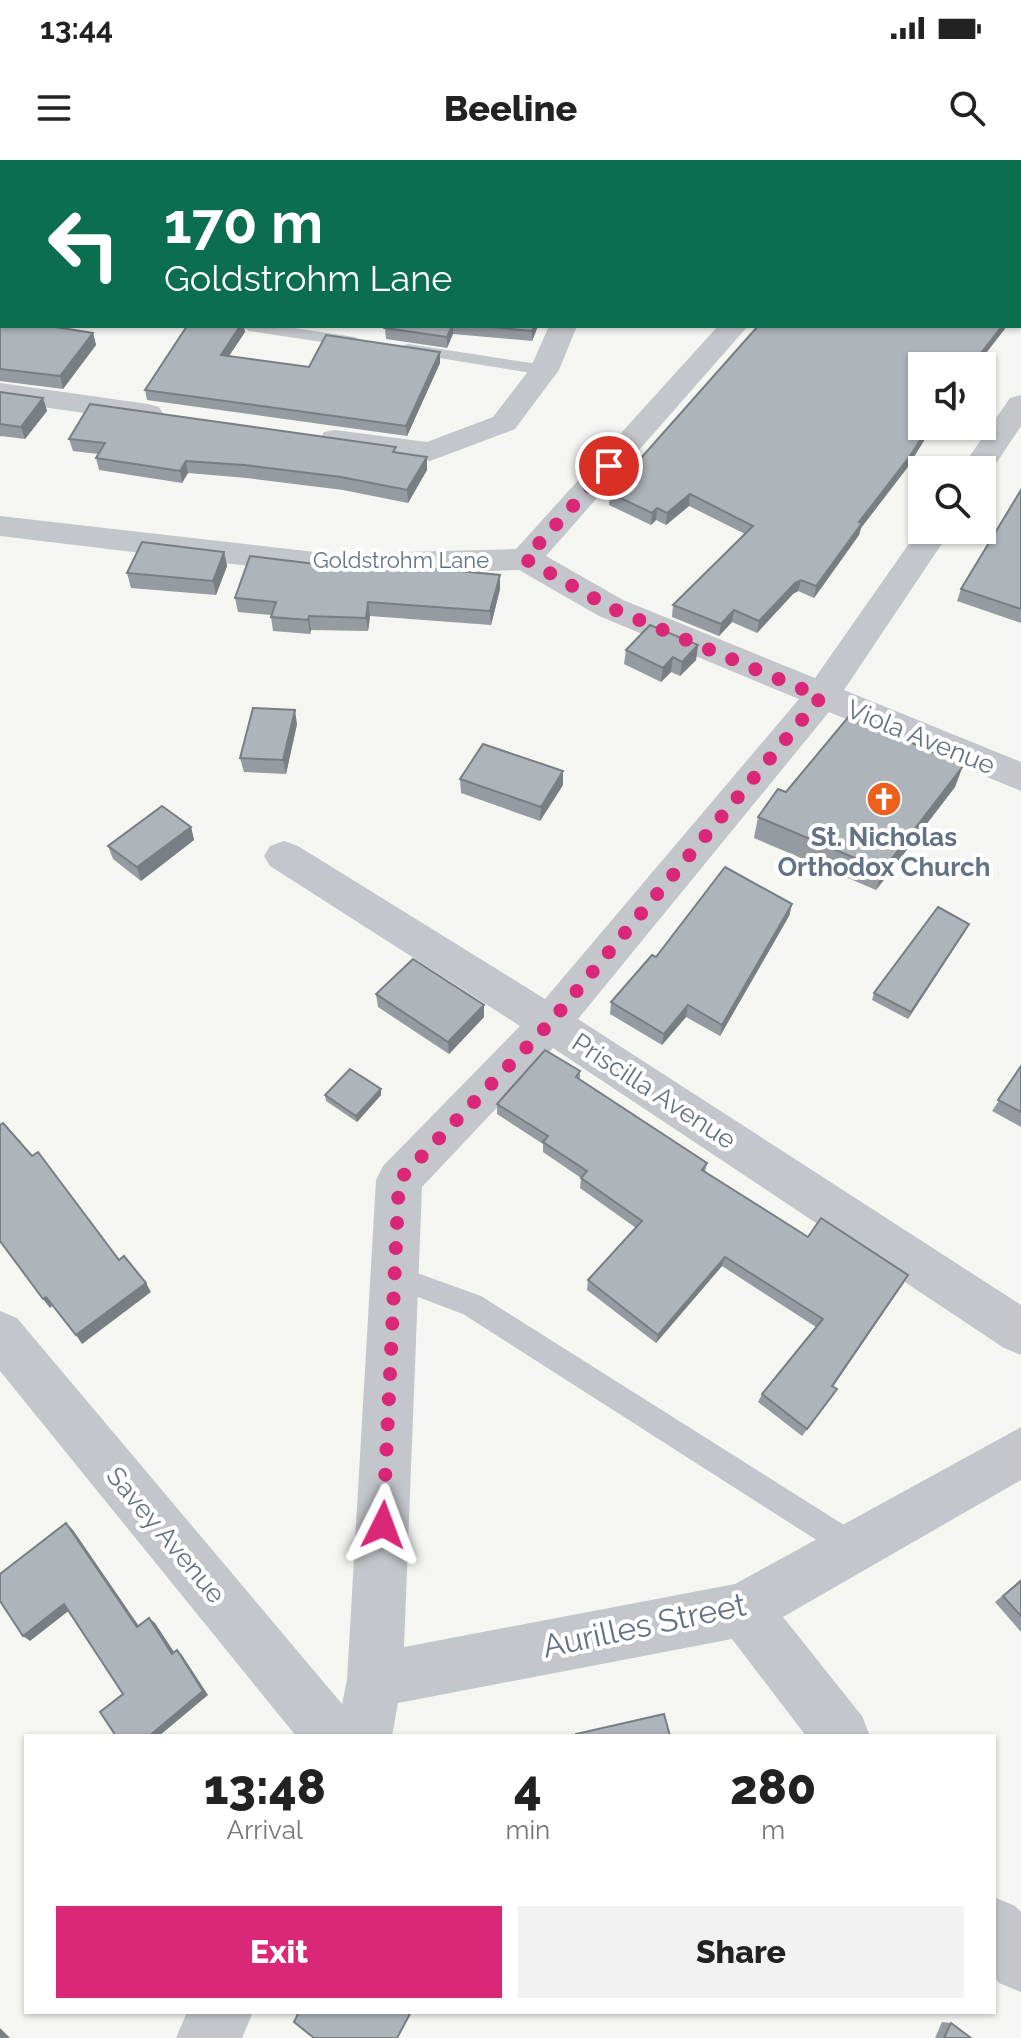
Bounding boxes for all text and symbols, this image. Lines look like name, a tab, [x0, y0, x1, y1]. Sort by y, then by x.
text: 13:44	[40, 11, 113, 46]
icon: menu	[32, 86, 76, 130]
icon: search	[945, 86, 989, 130]
text: Beeline	[444, 87, 577, 129]
text: 170 m	[164, 190, 323, 256]
icon: left	[32, 192, 136, 296]
text: Goldstrohm Lane	[164, 257, 452, 299]
map controls	[908, 352, 996, 544]
button: sound	[908, 352, 996, 440]
pin	[575, 432, 643, 500]
icon: arrive	[587, 444, 631, 488]
button: search	[908, 456, 996, 544]
street label: Goldstrohm Lane	[313, 547, 489, 573]
street label: Viola Avenue	[843, 694, 999, 780]
church icon: St. Nicholas Orthodox Church	[865, 780, 903, 818]
place label: St. Nicholas Orthodox Church	[778, 822, 990, 882]
street label: Priscilla Avenue	[567, 1027, 741, 1155]
street label: Savey Avenue	[100, 1461, 232, 1609]
position arrow	[341, 1483, 425, 1567]
street label: Aurilles Street	[539, 1585, 749, 1665]
text: 13:48	[204, 1759, 326, 1815]
text: 4	[514, 1759, 542, 1815]
text: 280	[730, 1759, 816, 1815]
text: Arrival	[227, 1815, 303, 1845]
text: min	[506, 1815, 550, 1845]
text: m	[761, 1815, 785, 1845]
button: Exit	[56, 1906, 502, 1998]
button: Share	[518, 1906, 964, 1998]

